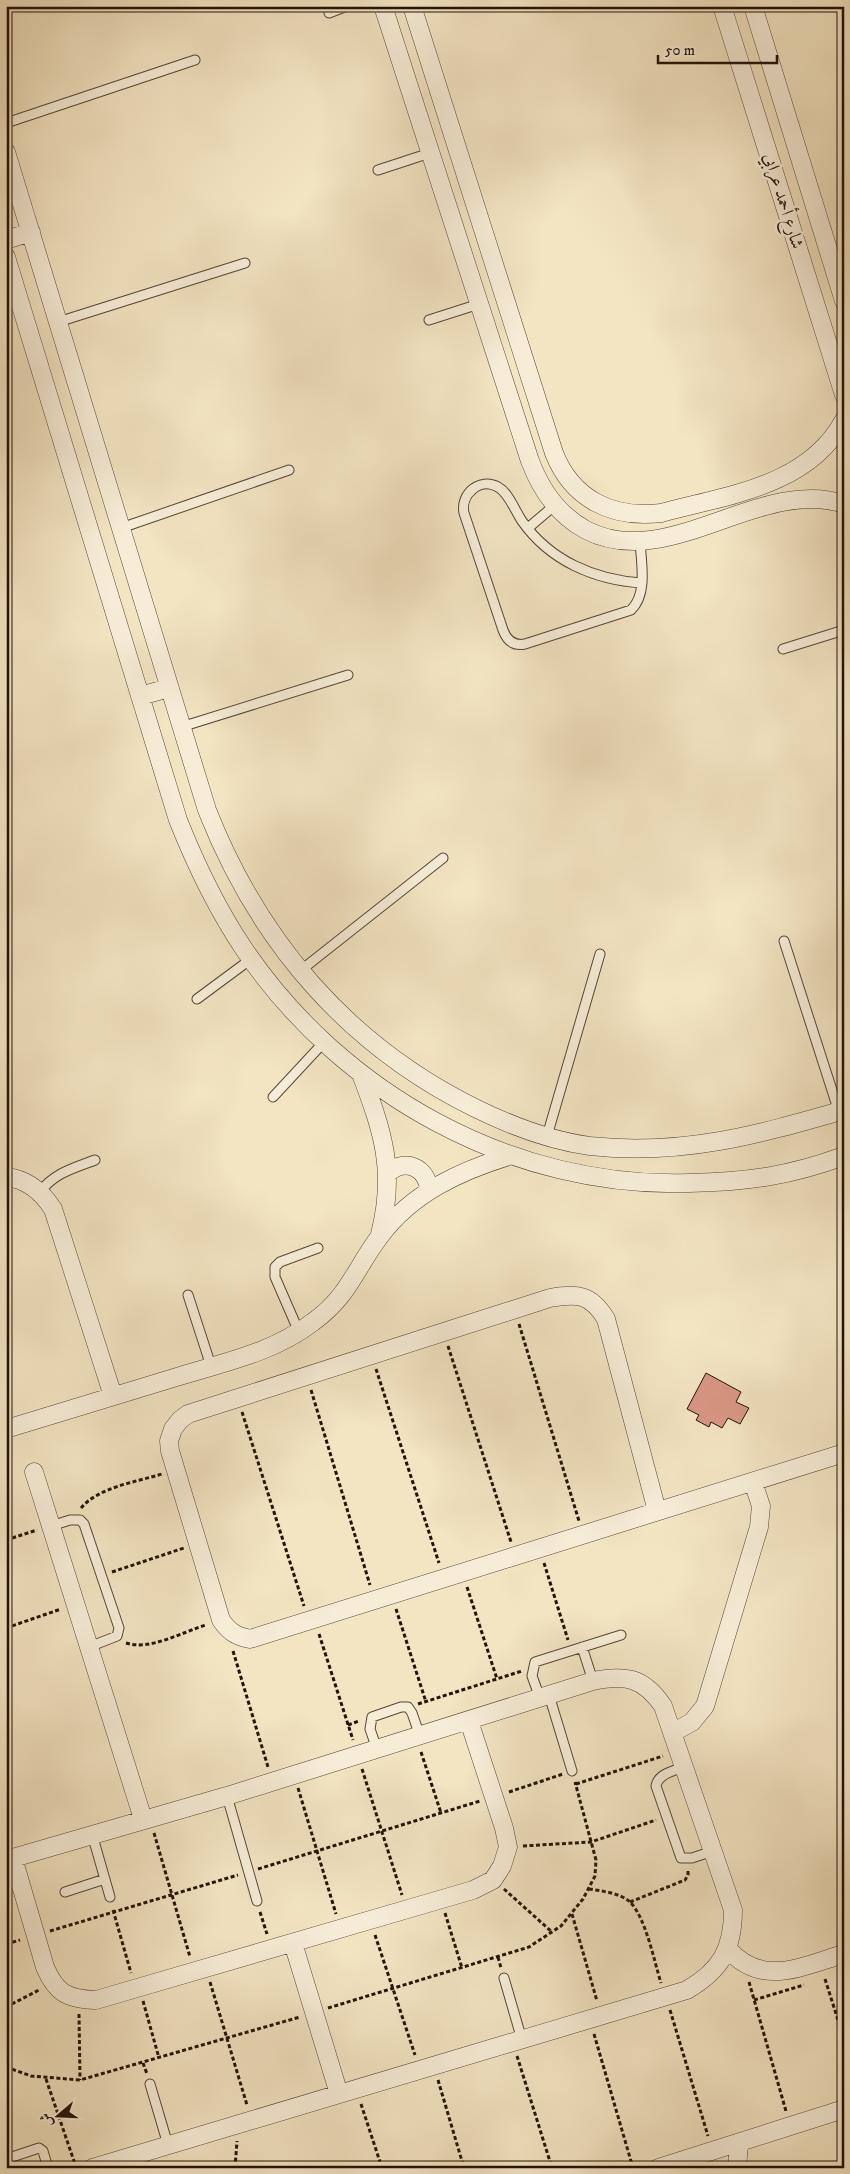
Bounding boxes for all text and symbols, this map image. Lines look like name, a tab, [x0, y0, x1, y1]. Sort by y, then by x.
scale bar	[658, 32, 776, 64]
text: 50 m	[665, 41, 695, 60]
street label: شارع أحمد عرابي	[755, 150, 811, 252]
north arrow	[32, 2092, 82, 2142]
text: ش	[36, 2110, 57, 2129]

